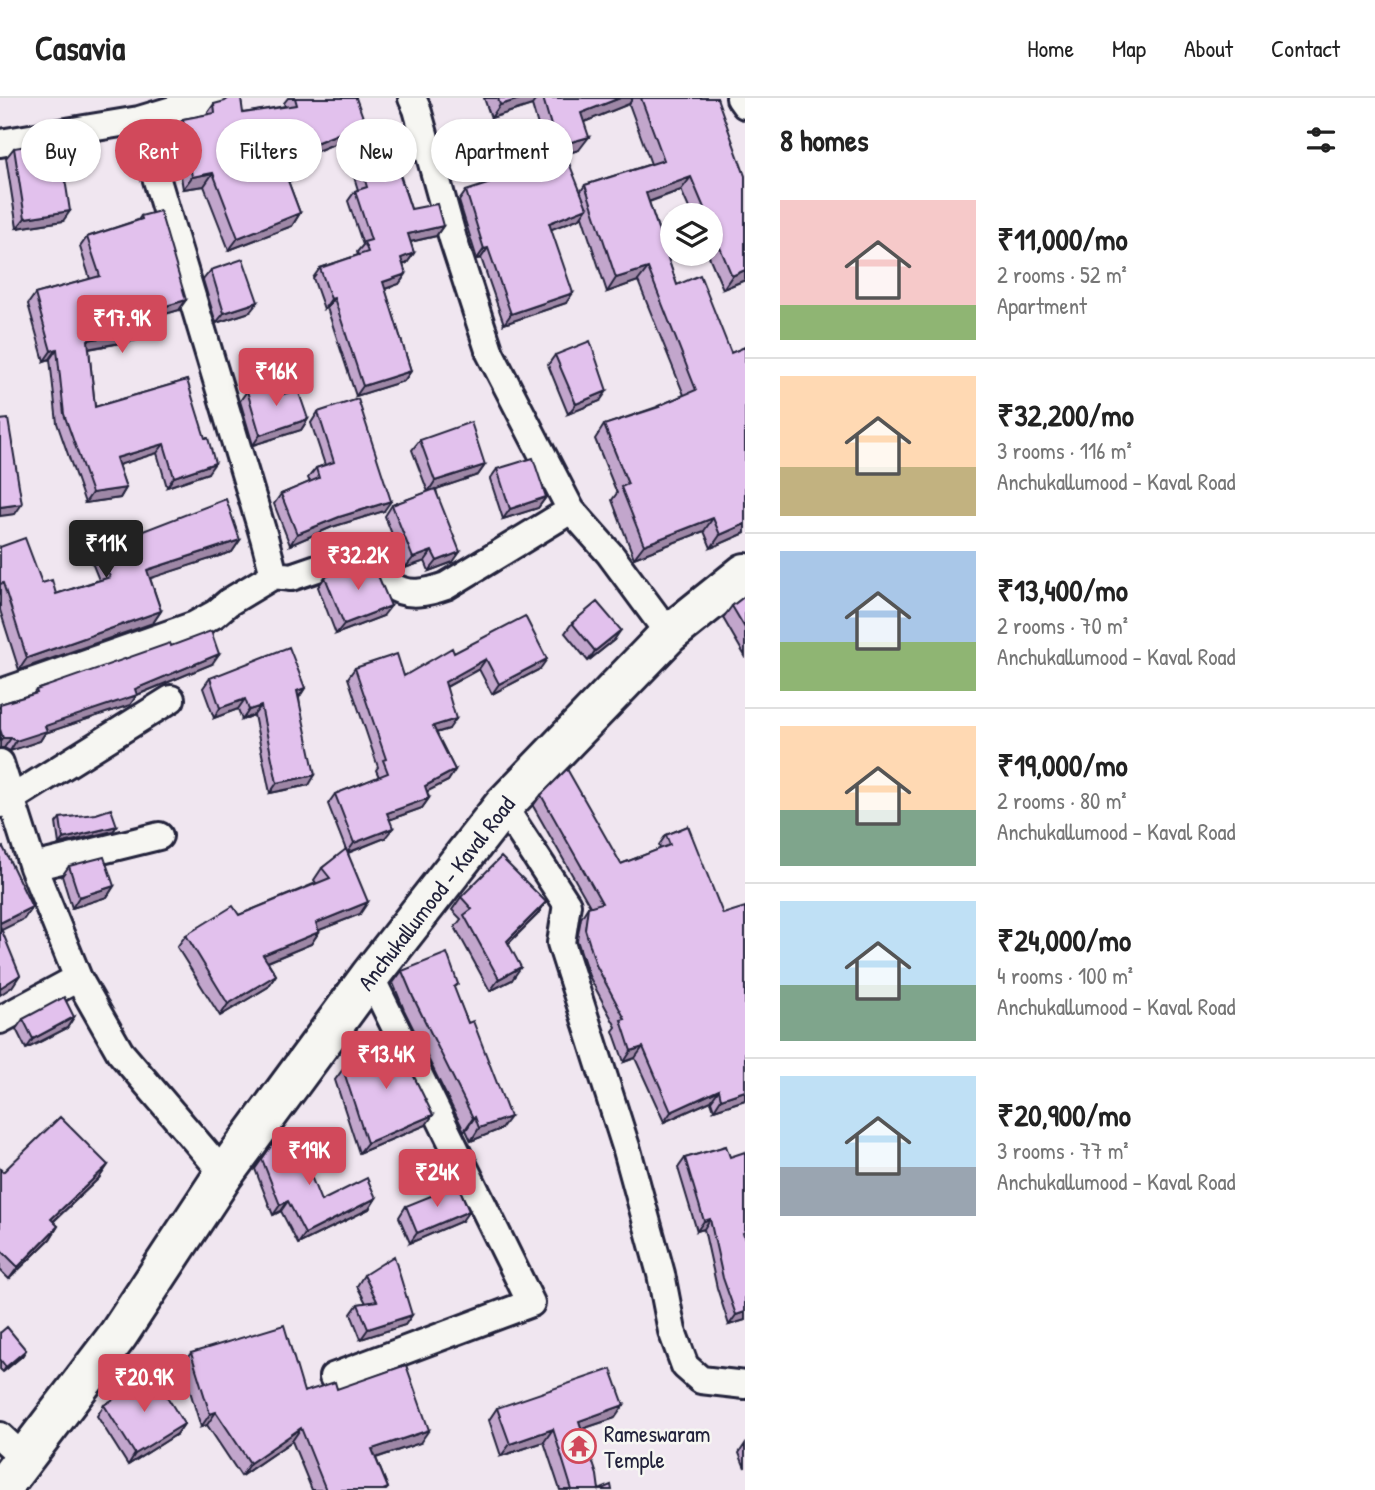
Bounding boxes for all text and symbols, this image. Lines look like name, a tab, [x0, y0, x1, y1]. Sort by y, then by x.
text: Casavia	[35, 26, 125, 70]
text: Home	[1027, 32, 1074, 64]
text: Map	[1112, 32, 1146, 64]
text: About	[1184, 32, 1233, 64]
text: Contact	[1271, 32, 1340, 64]
chip: Buy	[21, 119, 101, 182]
chip: Rent	[115, 119, 202, 182]
chip: Filters	[216, 119, 322, 182]
chip: New	[336, 119, 417, 182]
chip: Apartment	[431, 119, 573, 182]
text: 8 homes	[780, 120, 868, 160]
icon: filters	[1302, 121, 1340, 159]
map controls	[660, 203, 723, 266]
button: layers	[660, 203, 723, 266]
text: ₹11,000/mo	[997, 219, 1128, 259]
icon: home	[836, 228, 920, 312]
text: 2 rooms · 52 m²	[997, 259, 1127, 290]
text: Apartment	[997, 290, 1087, 321]
pin: ₹17.9K	[65, 296, 179, 355]
text: ₹17.9K	[93, 302, 151, 333]
pin: ₹16K	[235, 348, 317, 408]
text: ₹16K	[255, 355, 297, 386]
text: ₹32,200/mo	[997, 395, 1134, 435]
icon: home	[836, 404, 920, 488]
text: 3 rooms · 116 m²	[997, 435, 1132, 466]
text: Anchukallumood - Kaval Road	[997, 466, 1235, 497]
pin: ₹11K	[65, 520, 147, 580]
text: ₹11K	[85, 527, 127, 558]
pin: ₹32.2K	[301, 532, 415, 592]
text: ₹32.2K	[327, 539, 389, 570]
text: ₹13,400/mo	[997, 570, 1128, 610]
icon: home	[836, 579, 920, 663]
text: 2 rooms · 70 m²	[997, 610, 1128, 641]
text: Anchukallumood - Kaval Road	[997, 641, 1235, 672]
text: ₹19,000/mo	[997, 745, 1128, 785]
icon: home	[836, 754, 920, 838]
text: 2 rooms · 80 m²	[997, 785, 1127, 816]
street label: Anchukallumood - Kaval Road	[350, 789, 522, 997]
text: Anchukallumood - Kaval Road	[997, 816, 1235, 847]
text: ₹24,000/mo	[997, 920, 1131, 960]
icon: home	[836, 929, 920, 1013]
text: 4 rooms · 100 m²	[997, 960, 1133, 991]
text: Anchukallumood - Kaval Road	[997, 991, 1235, 1022]
pin: ₹13.4K	[329, 1032, 443, 1091]
text: ₹13.4K	[357, 1038, 415, 1069]
text: ₹20,900/mo	[997, 1095, 1131, 1135]
icon: home	[836, 1104, 920, 1188]
pin: ₹19K	[268, 1128, 350, 1187]
text: ₹19K	[288, 1134, 330, 1165]
text: 3 rooms · 77 m²	[997, 1135, 1129, 1166]
pin: ₹24K	[396, 1150, 478, 1209]
text: ₹24K	[415, 1156, 459, 1187]
text: Anchukallumood - Kaval Road	[997, 1166, 1235, 1197]
pin: ₹20.9K	[87, 1354, 201, 1414]
text: ₹20.9K	[114, 1361, 174, 1392]
place label: Rameswaram Temple	[604, 1418, 710, 1475]
temple icon: Rameswaram Temple	[560, 1427, 598, 1465]

